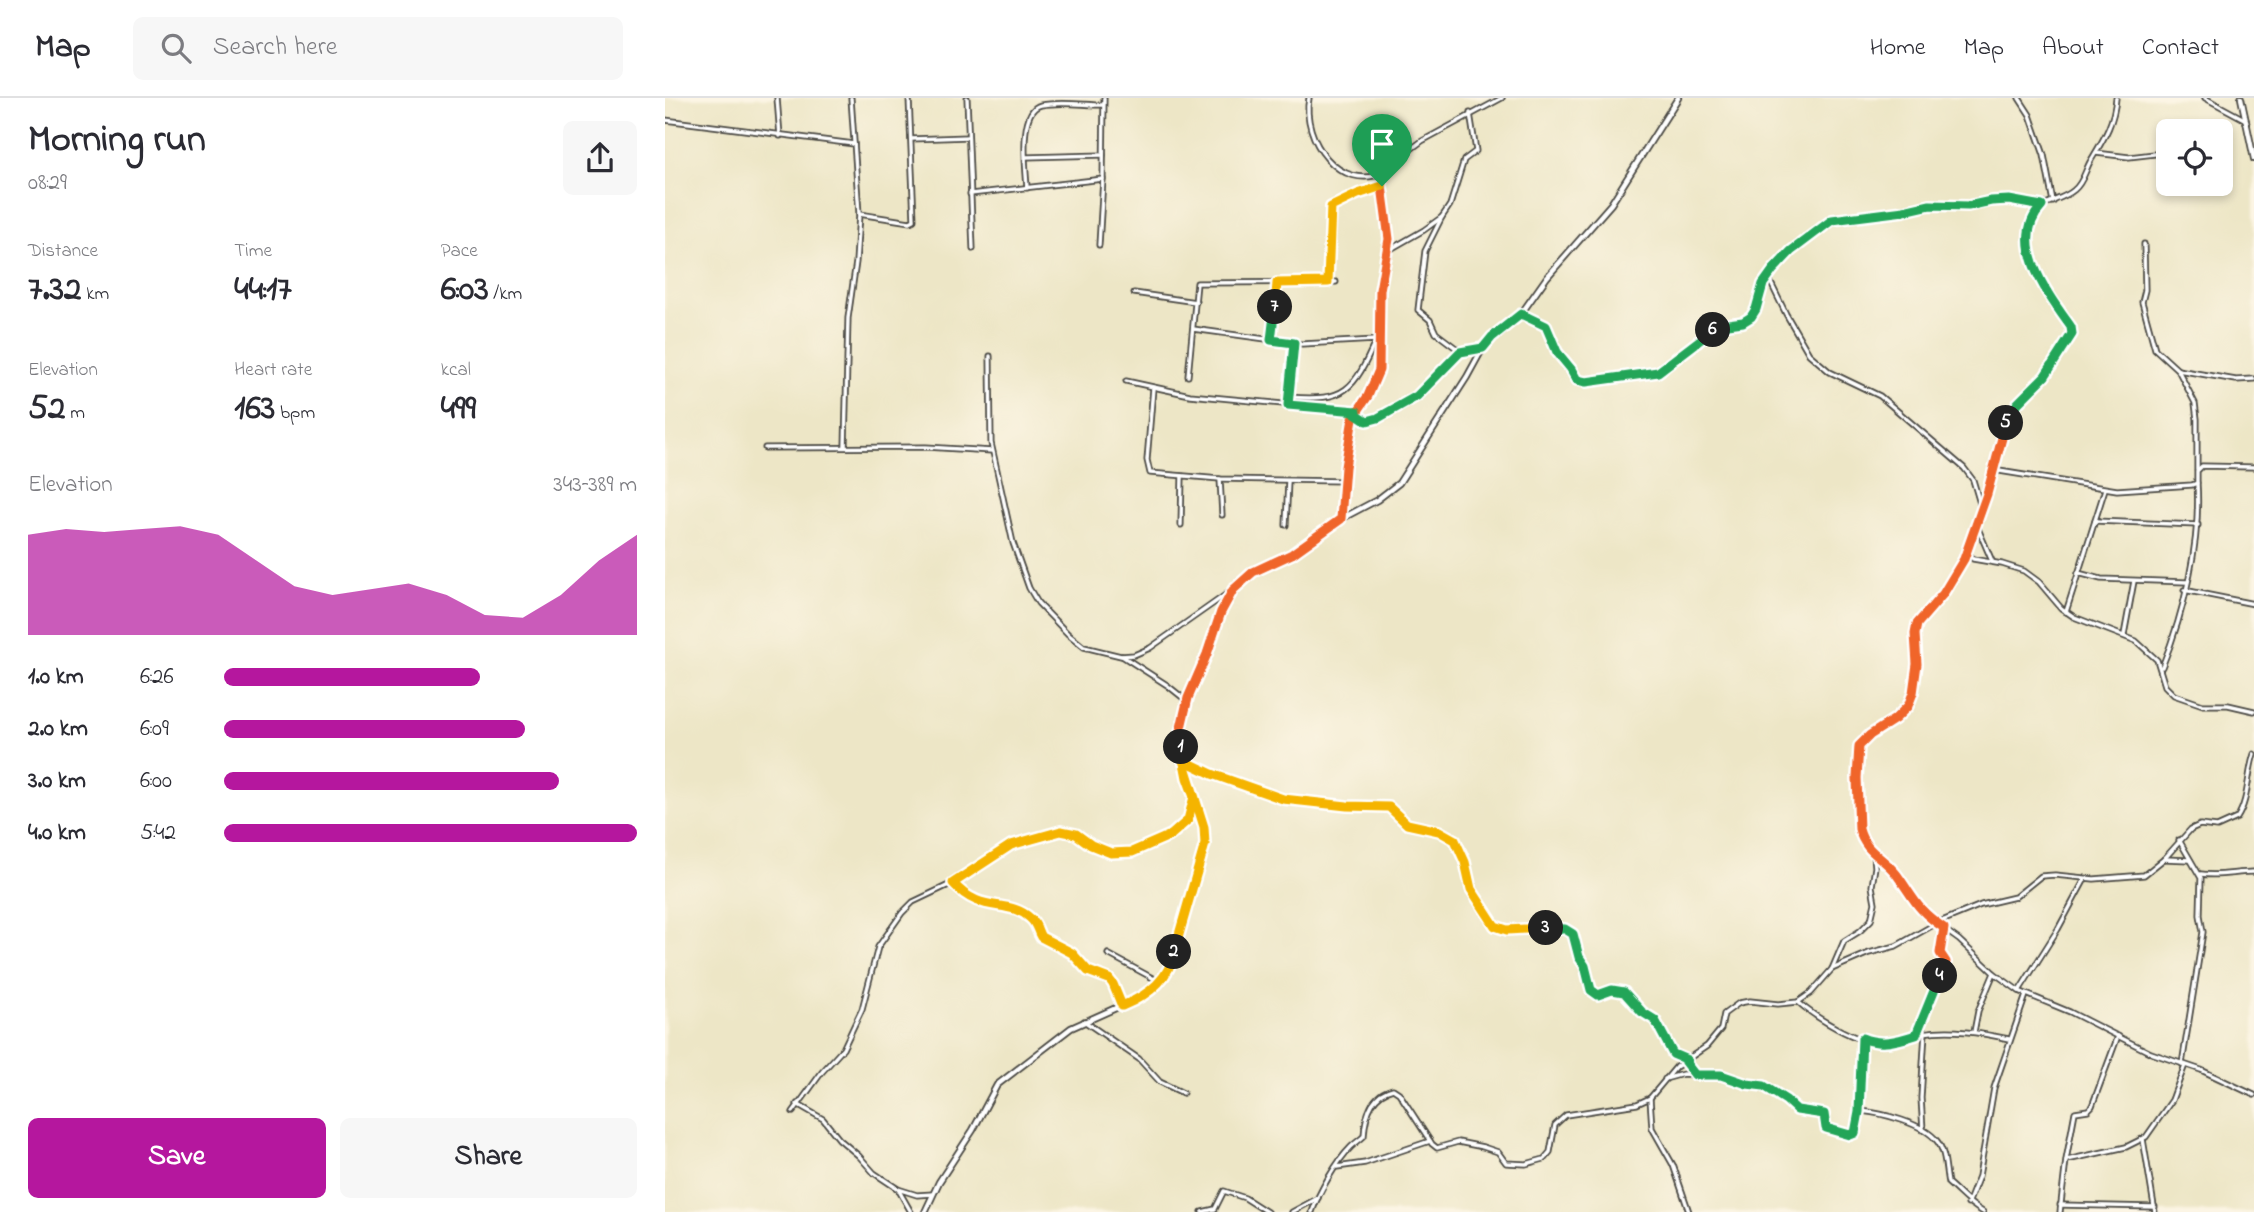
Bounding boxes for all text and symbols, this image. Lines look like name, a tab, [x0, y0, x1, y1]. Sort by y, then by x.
search box	[133, 17, 623, 80]
text: Map	[35, 24, 91, 72]
icon: search	[157, 29, 195, 67]
text: Search here	[213, 29, 337, 67]
text: Home	[1870, 31, 1926, 66]
text: Map	[1964, 31, 2004, 66]
text: About	[2042, 31, 2104, 66]
text: Contact	[2142, 31, 2219, 66]
text: Morning run	[28, 113, 206, 169]
pin	[1352, 114, 1412, 186]
map controls	[2156, 119, 2233, 196]
button: locate	[2156, 119, 2233, 196]
button: share	[563, 121, 637, 195]
icon: arrive	[1363, 125, 1401, 163]
text: 08:29	[28, 167, 67, 200]
text: Distance	[28, 238, 98, 265]
text: Time	[234, 238, 272, 265]
text: Pace	[441, 238, 478, 265]
text: 7.32	[28, 265, 81, 316]
text: 44:17	[234, 265, 292, 316]
text: 6:03	[441, 265, 489, 316]
text: km	[81, 281, 109, 308]
text: /km	[489, 281, 522, 308]
pin: 7	[1257, 290, 1293, 325]
text: 7	[1271, 293, 1278, 320]
pin: 6	[1695, 313, 1731, 348]
text: 6	[1708, 316, 1717, 343]
text: Elevation	[28, 357, 98, 384]
text: Heart rate	[234, 357, 312, 384]
text: kcal	[441, 357, 471, 384]
text: 52	[28, 384, 65, 435]
text: 163	[234, 384, 275, 435]
text: 499	[441, 384, 476, 435]
text: m	[65, 400, 85, 427]
text: bpm	[275, 400, 315, 427]
pin: 5	[1989, 406, 2023, 440]
text: 5	[2000, 409, 2011, 436]
text: Elevation	[28, 469, 113, 502]
text: 343–389 m	[553, 469, 637, 502]
text: 1.0 km	[28, 661, 84, 694]
text: 6:26	[140, 661, 174, 694]
text: 2.0 km	[28, 713, 88, 746]
text: 6:09	[140, 713, 169, 746]
pin: 1	[1163, 730, 1199, 764]
text: 1	[1177, 733, 1184, 760]
text: 3.0 km	[28, 765, 86, 798]
text: 6:00	[140, 765, 172, 798]
text: 4.0 km	[28, 817, 86, 850]
text: 5:42	[140, 817, 176, 850]
pin: 3	[1529, 910, 1563, 946]
text: 3	[1542, 914, 1549, 941]
pin: 2	[1156, 934, 1191, 970]
text: 2	[1169, 938, 1178, 965]
pin: 4	[1923, 958, 1957, 994]
text: 4	[1936, 962, 1943, 989]
button: Save	[28, 1118, 326, 1198]
button: Share	[340, 1118, 637, 1198]

